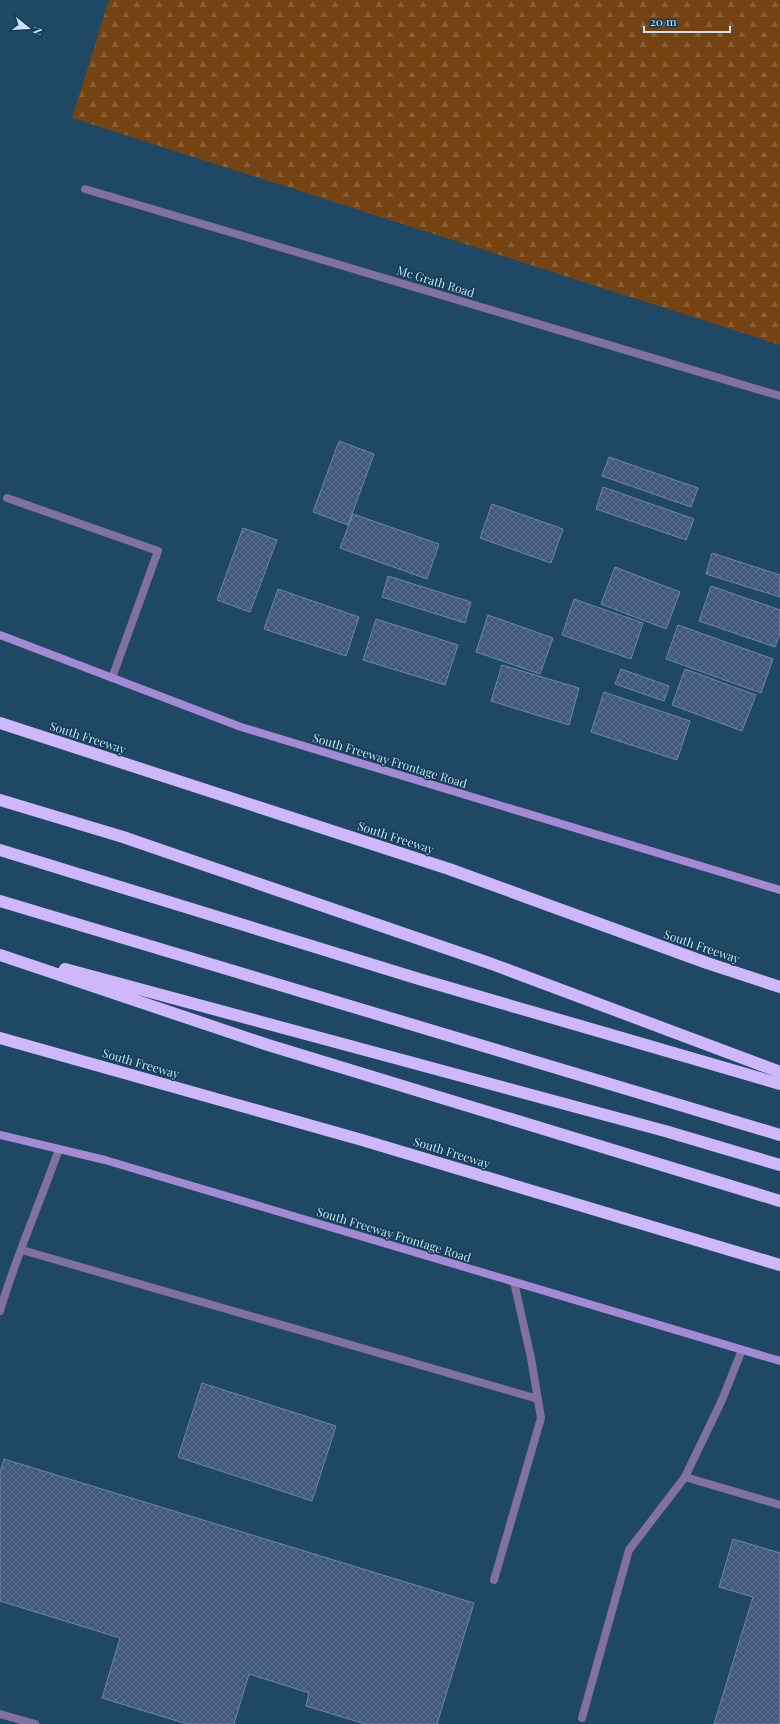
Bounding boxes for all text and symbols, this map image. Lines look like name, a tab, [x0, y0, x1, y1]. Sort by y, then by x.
north arrow	[8, 8, 48, 48]
scale bar	[644, 8, 730, 34]
text: 20 m	[650, 13, 677, 29]
text: N	[30, 25, 46, 37]
street label: Mc Grath Road	[395, 262, 477, 300]
street label: South Freeway	[48, 717, 128, 757]
street label: South Freeway Frontage Road	[311, 729, 469, 791]
street label: South Freeway	[356, 817, 436, 857]
street label: South Freeway	[662, 925, 742, 967]
street label: South Freeway	[101, 1044, 181, 1082]
street label: South Freeway	[412, 1133, 492, 1171]
street label: South Freeway Frontage Road	[315, 1203, 473, 1265]

